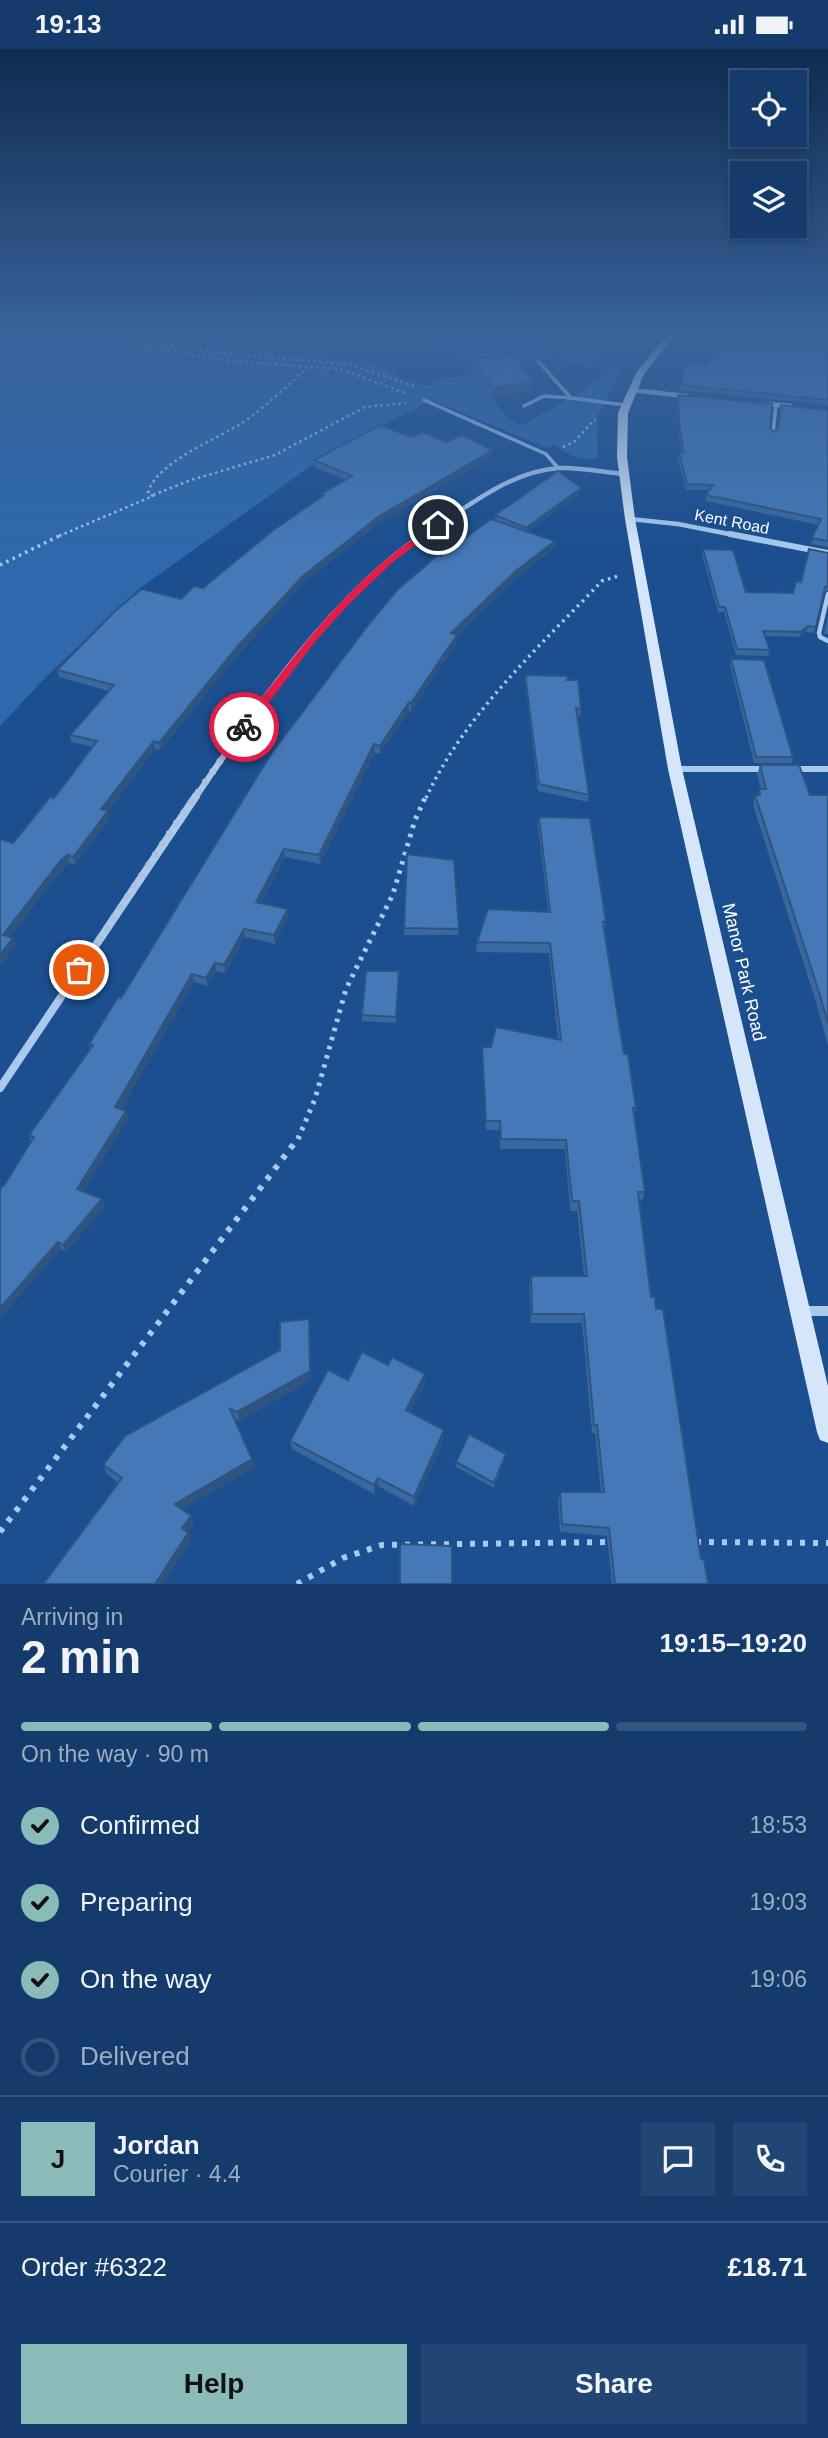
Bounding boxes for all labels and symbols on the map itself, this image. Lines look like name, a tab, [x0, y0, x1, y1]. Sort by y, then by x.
pin	[408, 495, 468, 555]
street label: Kent Road	[693, 506, 771, 537]
courier	[209, 692, 279, 762]
street label: Manor Park Road	[718, 901, 770, 1043]
pin	[49, 940, 109, 1000]

